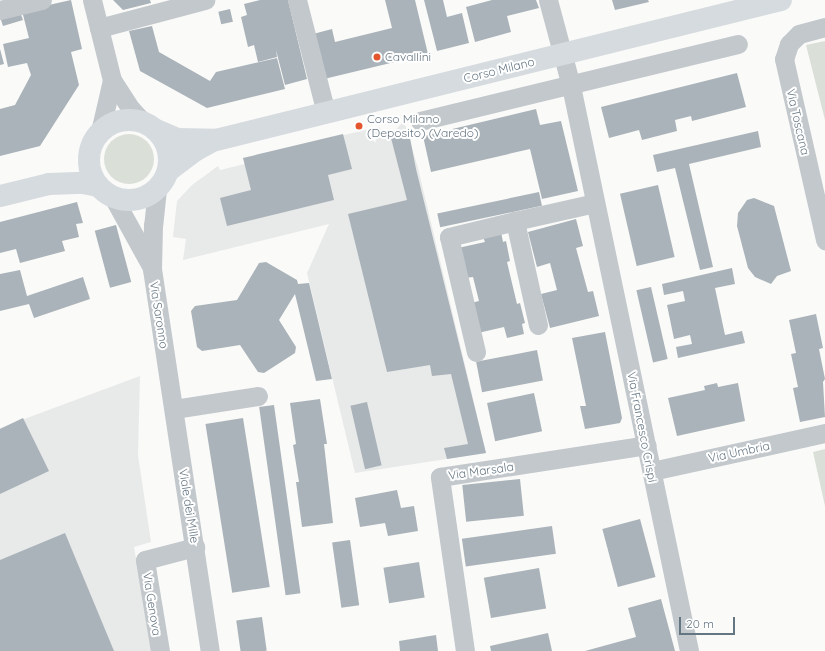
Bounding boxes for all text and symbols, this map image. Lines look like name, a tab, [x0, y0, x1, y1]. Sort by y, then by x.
place label: Cavallini	[385, 50, 431, 64]
marker: Cavallini	[372, 52, 382, 62]
street label: Corso Milano	[462, 54, 536, 86]
street label: Via Toscana	[783, 88, 813, 156]
place label: Corso Milano (Deposito) (Varedo)	[367, 112, 478, 140]
marker: Corso Milano (Deposito) (Varedo)	[354, 121, 364, 131]
street label: Via Saronno	[147, 280, 171, 350]
street label: Via Francesco Crispi	[624, 370, 660, 484]
street label: Via Umbria	[707, 438, 771, 466]
street label: Via Marsala	[447, 459, 515, 483]
street label: Viale dei Mille	[176, 468, 202, 544]
street label: Via Genova	[140, 571, 164, 637]
scale bar	[681, 609, 737, 635]
text: 20 m	[686, 616, 714, 631]

